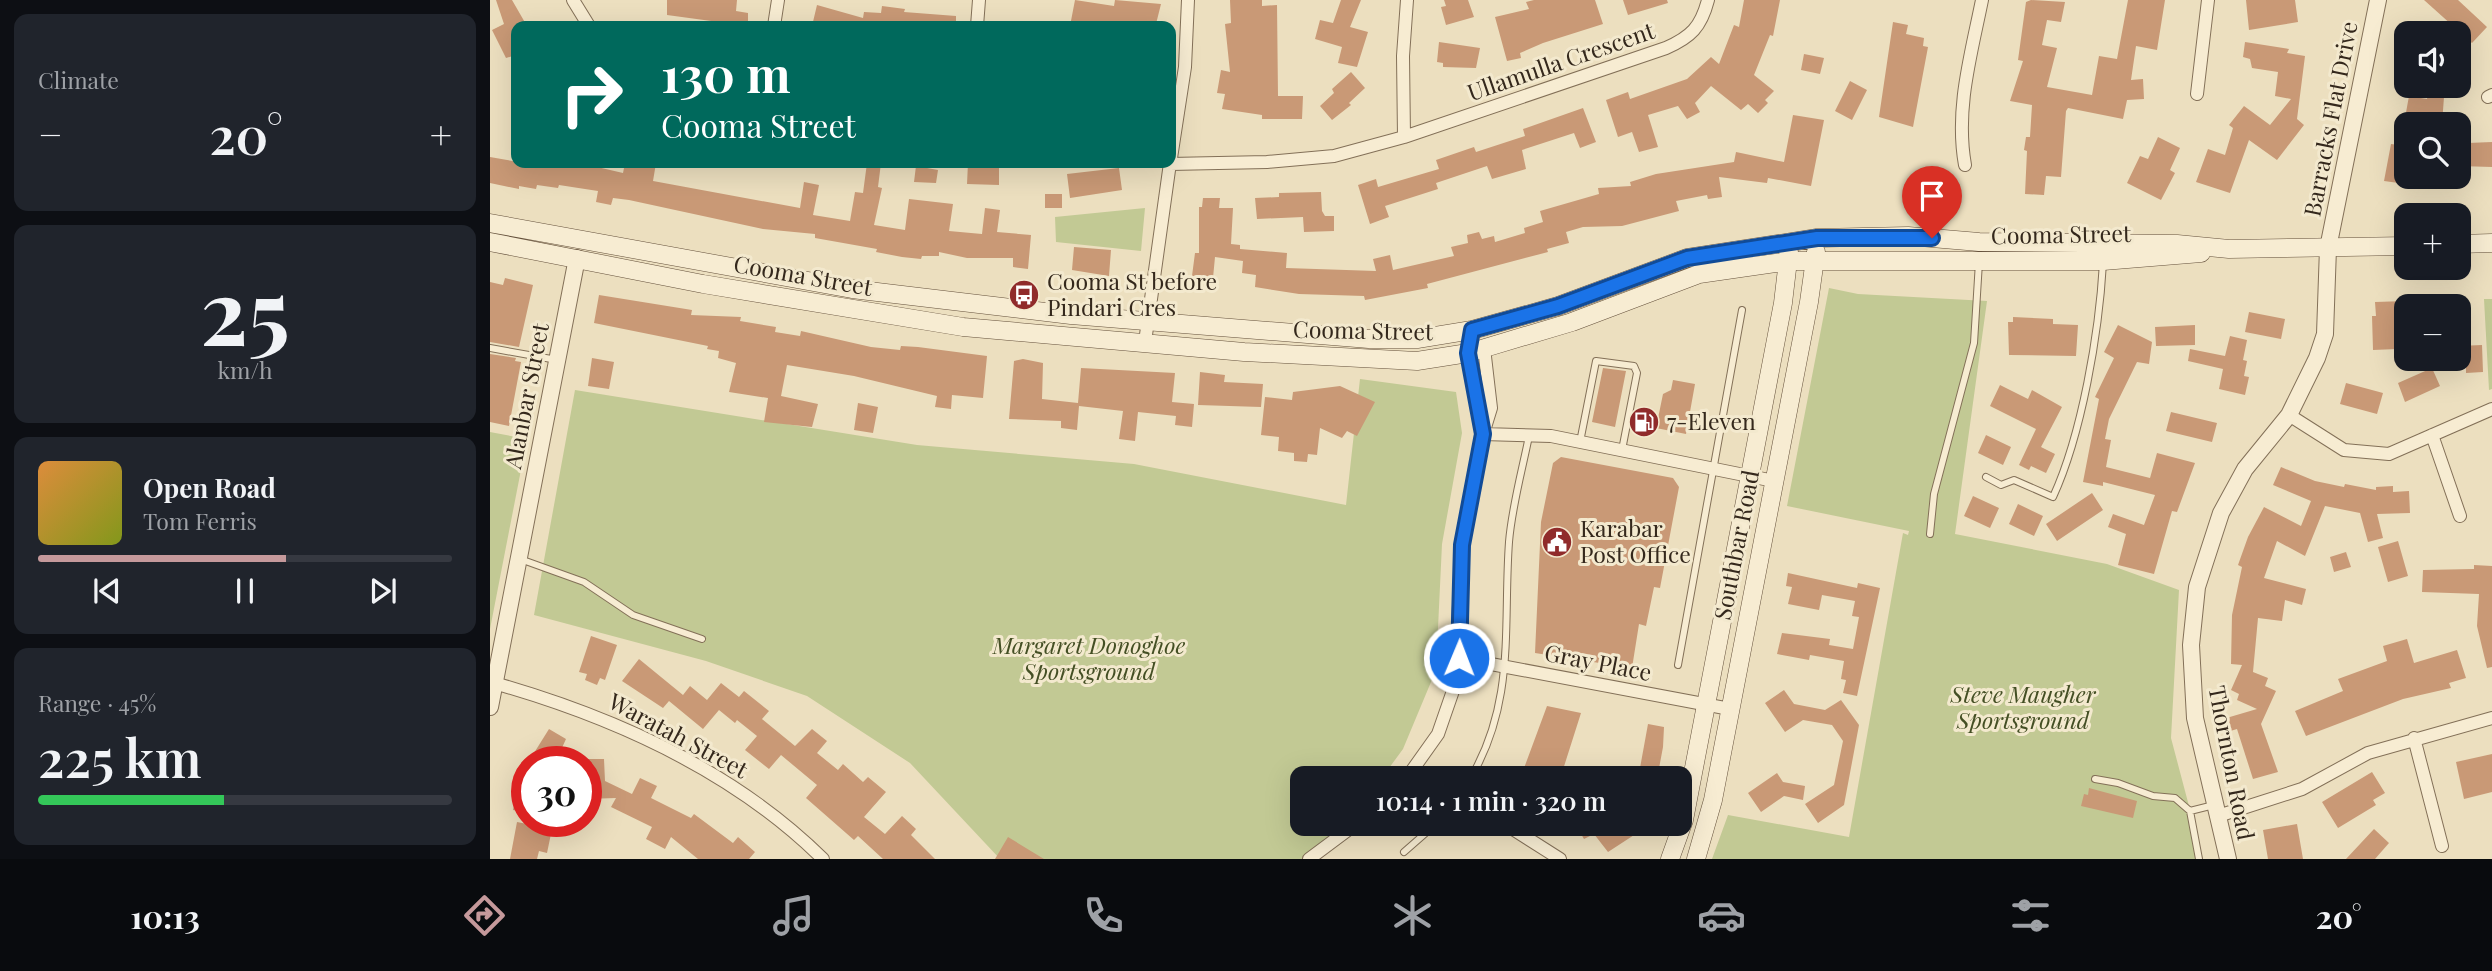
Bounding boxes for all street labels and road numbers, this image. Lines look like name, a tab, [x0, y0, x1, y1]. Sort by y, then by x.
street label: Ullamulla Crescent	[1463, 14, 1659, 107]
street label: Barracks Flat Drive	[2295, 18, 2364, 219]
street label: Cooma Street	[1991, 217, 2132, 250]
street label: Cooma Street	[732, 247, 876, 302]
street label: Cooma Street	[1293, 313, 1434, 346]
street label: Alanbar Street	[496, 319, 555, 472]
street label: Southbar Road	[1706, 467, 1765, 622]
street label: Gray Place	[1542, 636, 1655, 687]
street label: Thornton Road	[2202, 683, 2263, 843]
street label: Waratah Street	[603, 685, 754, 785]

